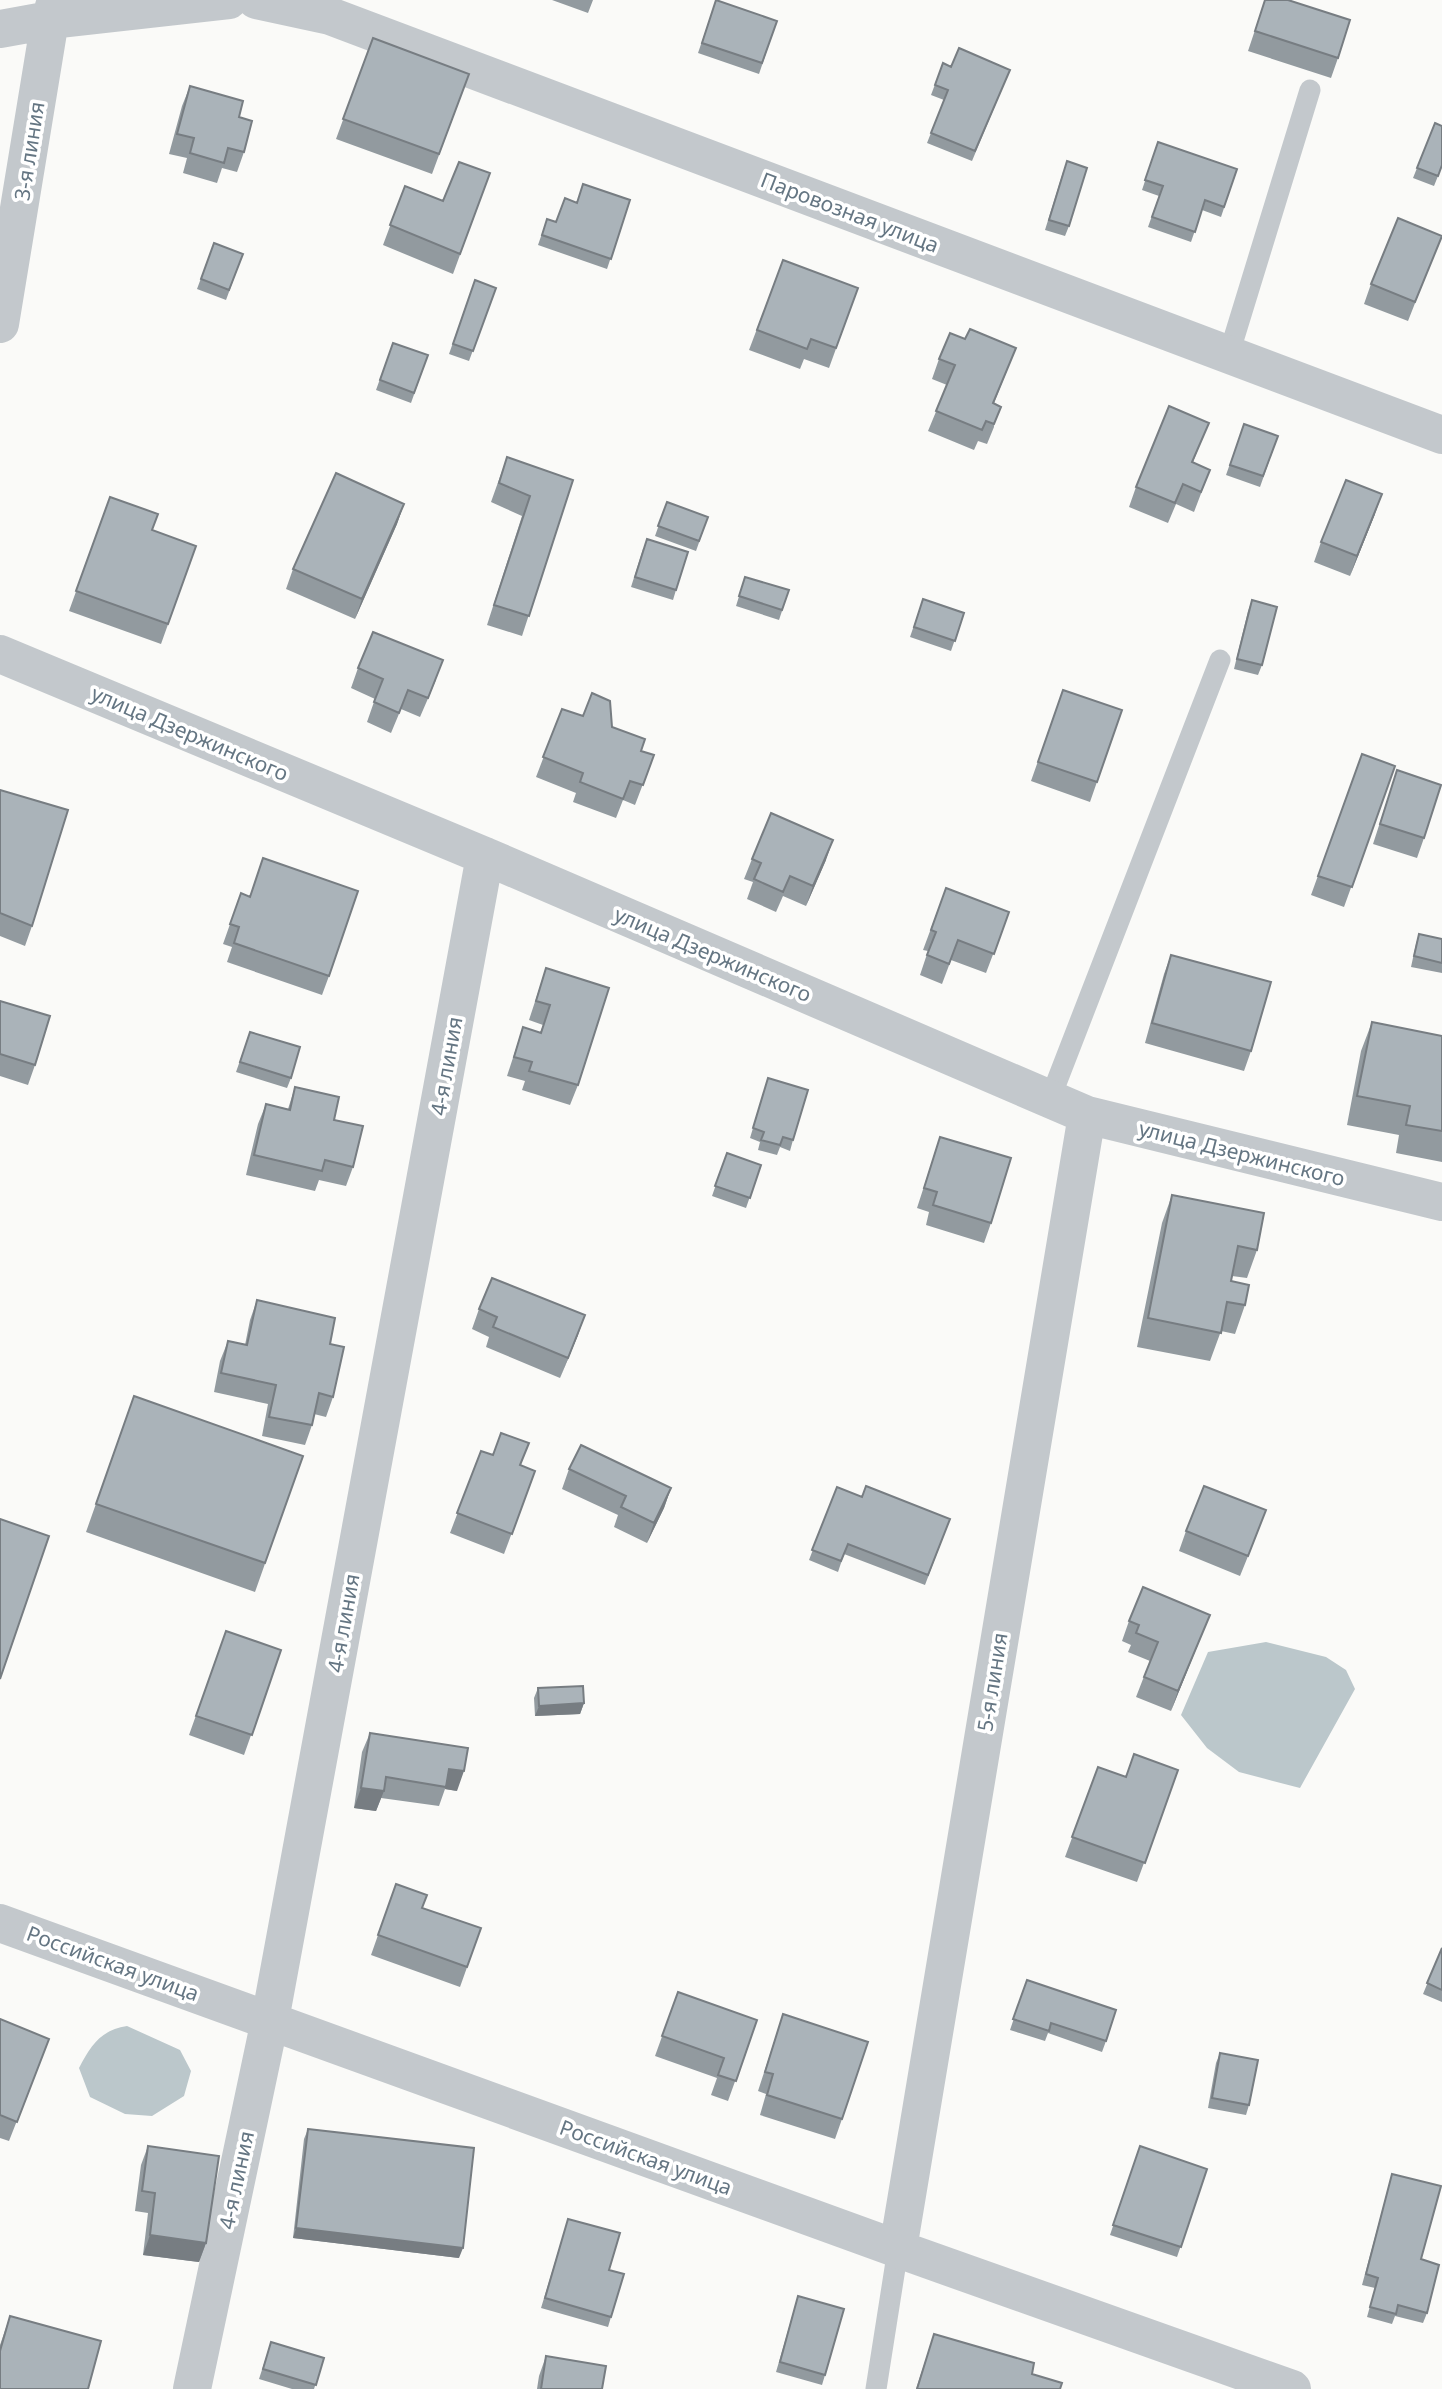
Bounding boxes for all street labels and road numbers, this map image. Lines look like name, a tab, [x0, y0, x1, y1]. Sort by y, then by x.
street label: 3-я линия	[7, 100, 51, 202]
street label: Паровозная улица	[757, 165, 943, 259]
street label: улица Дзержинского	[87, 679, 293, 787]
street label: улица Дзержинского	[610, 900, 816, 1008]
street label: 4-я линия	[424, 1014, 468, 1118]
street label: улица Дзержинского	[1136, 1114, 1348, 1192]
street label: 4-я линия	[321, 1571, 365, 1675]
street label: 5-я линия	[970, 1631, 1014, 1733]
street label: Российская улица	[23, 1919, 203, 2007]
street label: Российская улица	[556, 2113, 736, 2201]
street label: 4-я линия	[212, 2128, 260, 2232]

